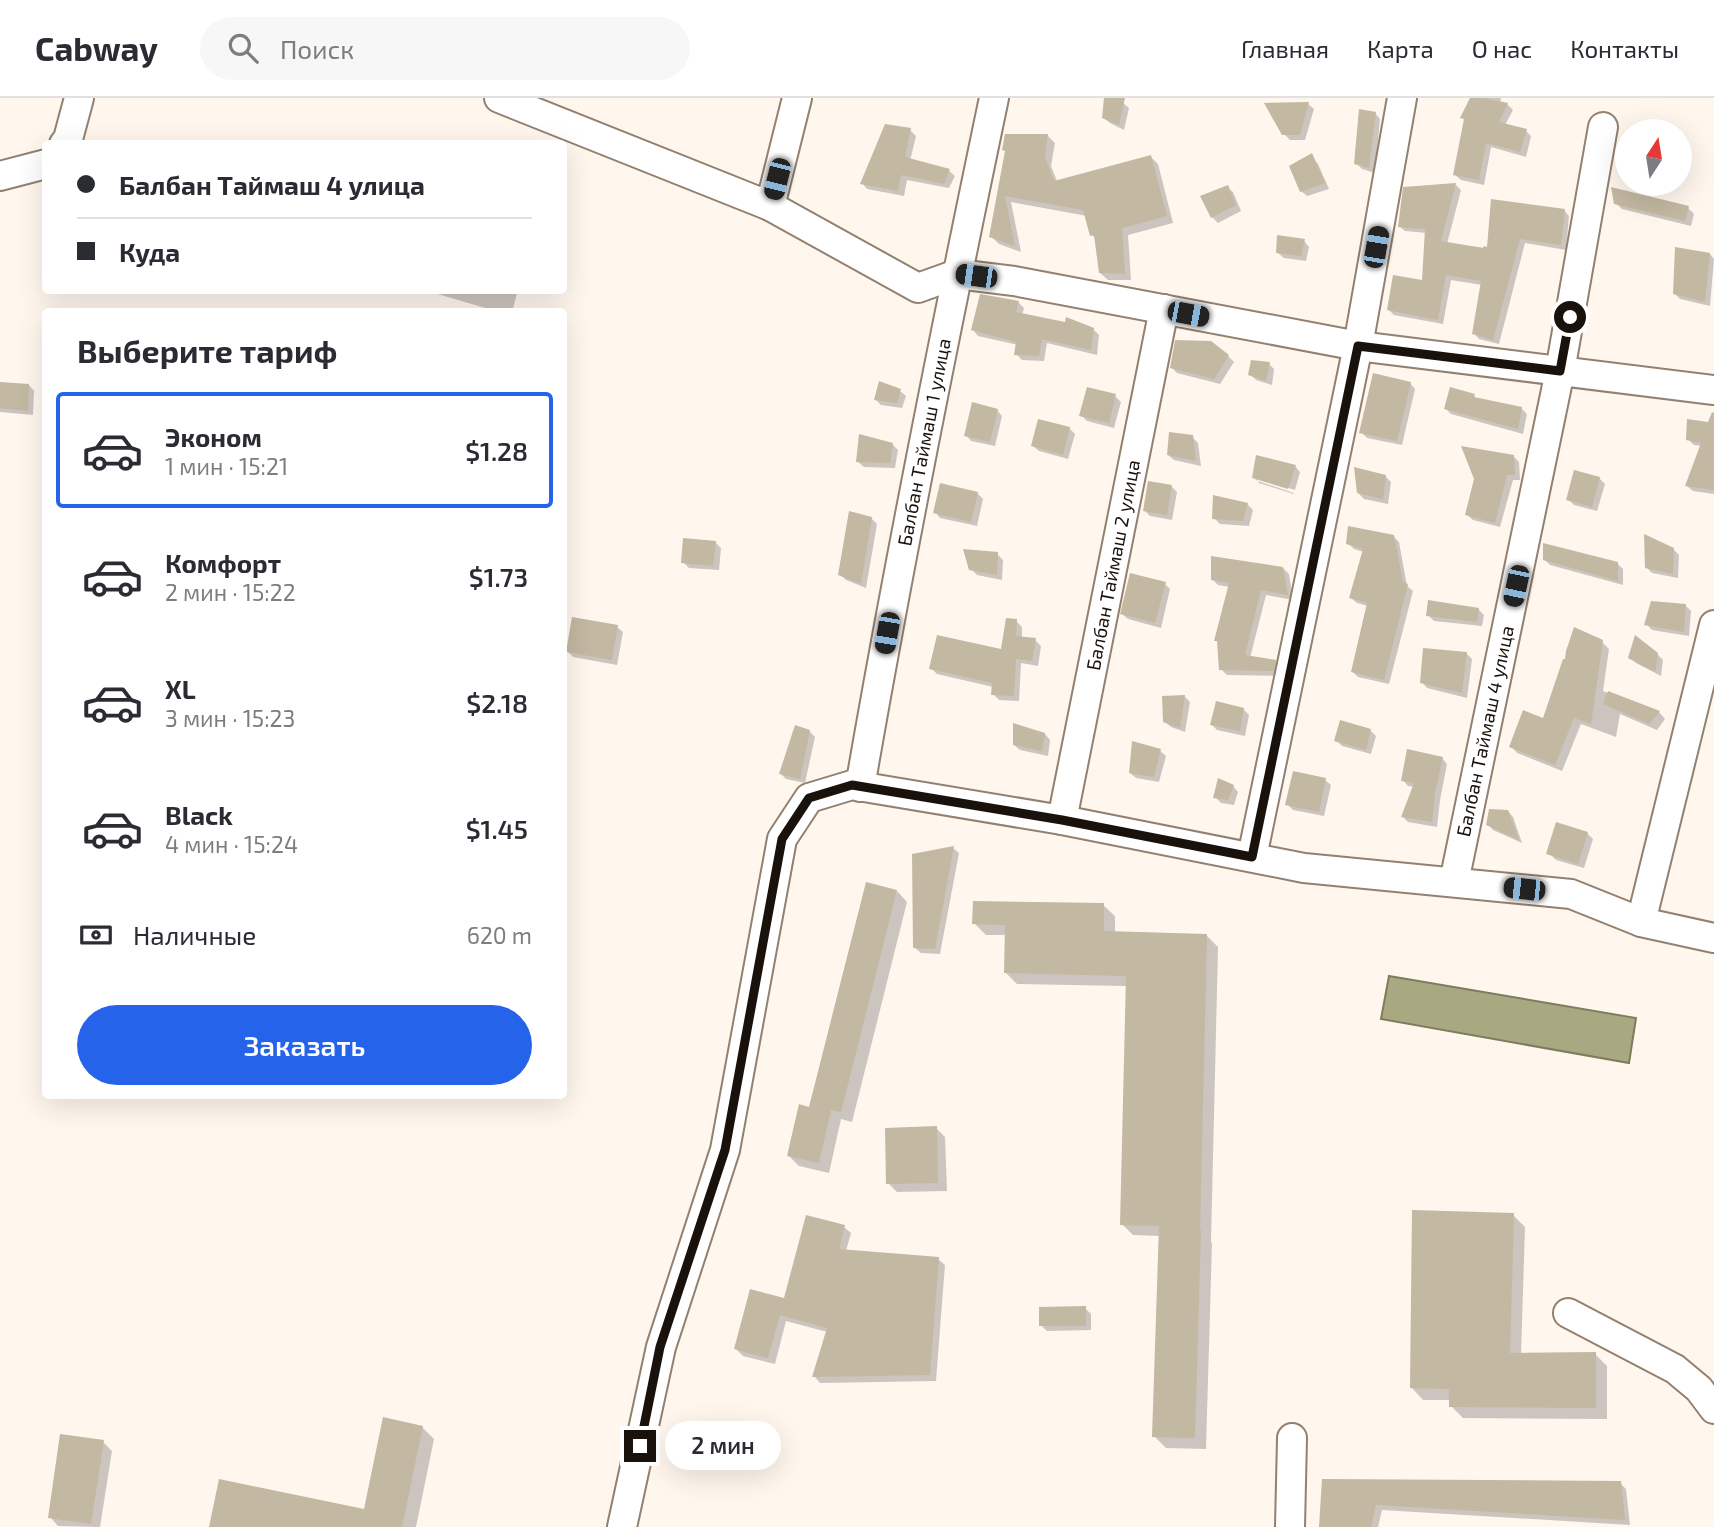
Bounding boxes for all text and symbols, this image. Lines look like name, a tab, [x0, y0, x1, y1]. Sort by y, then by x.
search box	[200, 17, 690, 80]
text: Cabway	[35, 28, 158, 68]
icon: search	[224, 29, 262, 67]
text: Поиск	[280, 33, 354, 64]
text: Главная	[1241, 34, 1329, 63]
text: Карта	[1367, 34, 1434, 63]
text: О нас	[1472, 34, 1532, 63]
text: Контакты	[1570, 34, 1679, 63]
north arrow	[1615, 119, 1692, 196]
map controls	[1615, 119, 1692, 196]
car	[762, 156, 793, 202]
text: Балбан Таймаш 4 улица	[119, 169, 425, 200]
car	[1363, 224, 1390, 270]
text: Куда	[119, 236, 180, 267]
car	[954, 263, 999, 289]
car	[1166, 300, 1211, 328]
route start	[1554, 301, 1586, 333]
text: Выберите тариф	[77, 331, 337, 369]
street label: Балбан Таймаш 1 улица	[892, 336, 956, 548]
icon: car	[81, 419, 144, 482]
text: Эконом	[165, 421, 262, 452]
text: $1.28	[465, 435, 528, 466]
text: 1 мин · 15:21	[165, 452, 288, 480]
street label: Балбан Таймаш 2 улица	[1081, 458, 1145, 672]
icon: car	[81, 545, 144, 608]
text: Комфорт	[165, 547, 281, 578]
text: $1.73	[469, 561, 528, 592]
car	[1502, 563, 1531, 609]
text: 2 мин · 15:22	[165, 578, 296, 606]
car	[874, 610, 901, 656]
street label: Балбан Таймаш 4 улица	[1451, 623, 1519, 839]
icon: car	[81, 671, 144, 734]
text: XL	[165, 673, 196, 704]
text: $2.18	[466, 687, 528, 718]
text: 3 мин · 15:23	[165, 704, 295, 732]
icon: car	[81, 797, 144, 860]
text: Black	[165, 799, 233, 830]
text: $1.45	[466, 813, 528, 844]
text: 4 мин · 15:24	[165, 830, 298, 858]
car	[1503, 876, 1546, 902]
icon: cash	[77, 916, 115, 954]
text: Наличные	[133, 919, 256, 950]
text: 620 m	[467, 921, 532, 949]
button: Заказать	[77, 1005, 532, 1085]
callout: 2 мин	[664, 1422, 780, 1470]
route end	[624, 1430, 656, 1462]
text: 2 мин	[691, 1431, 755, 1459]

